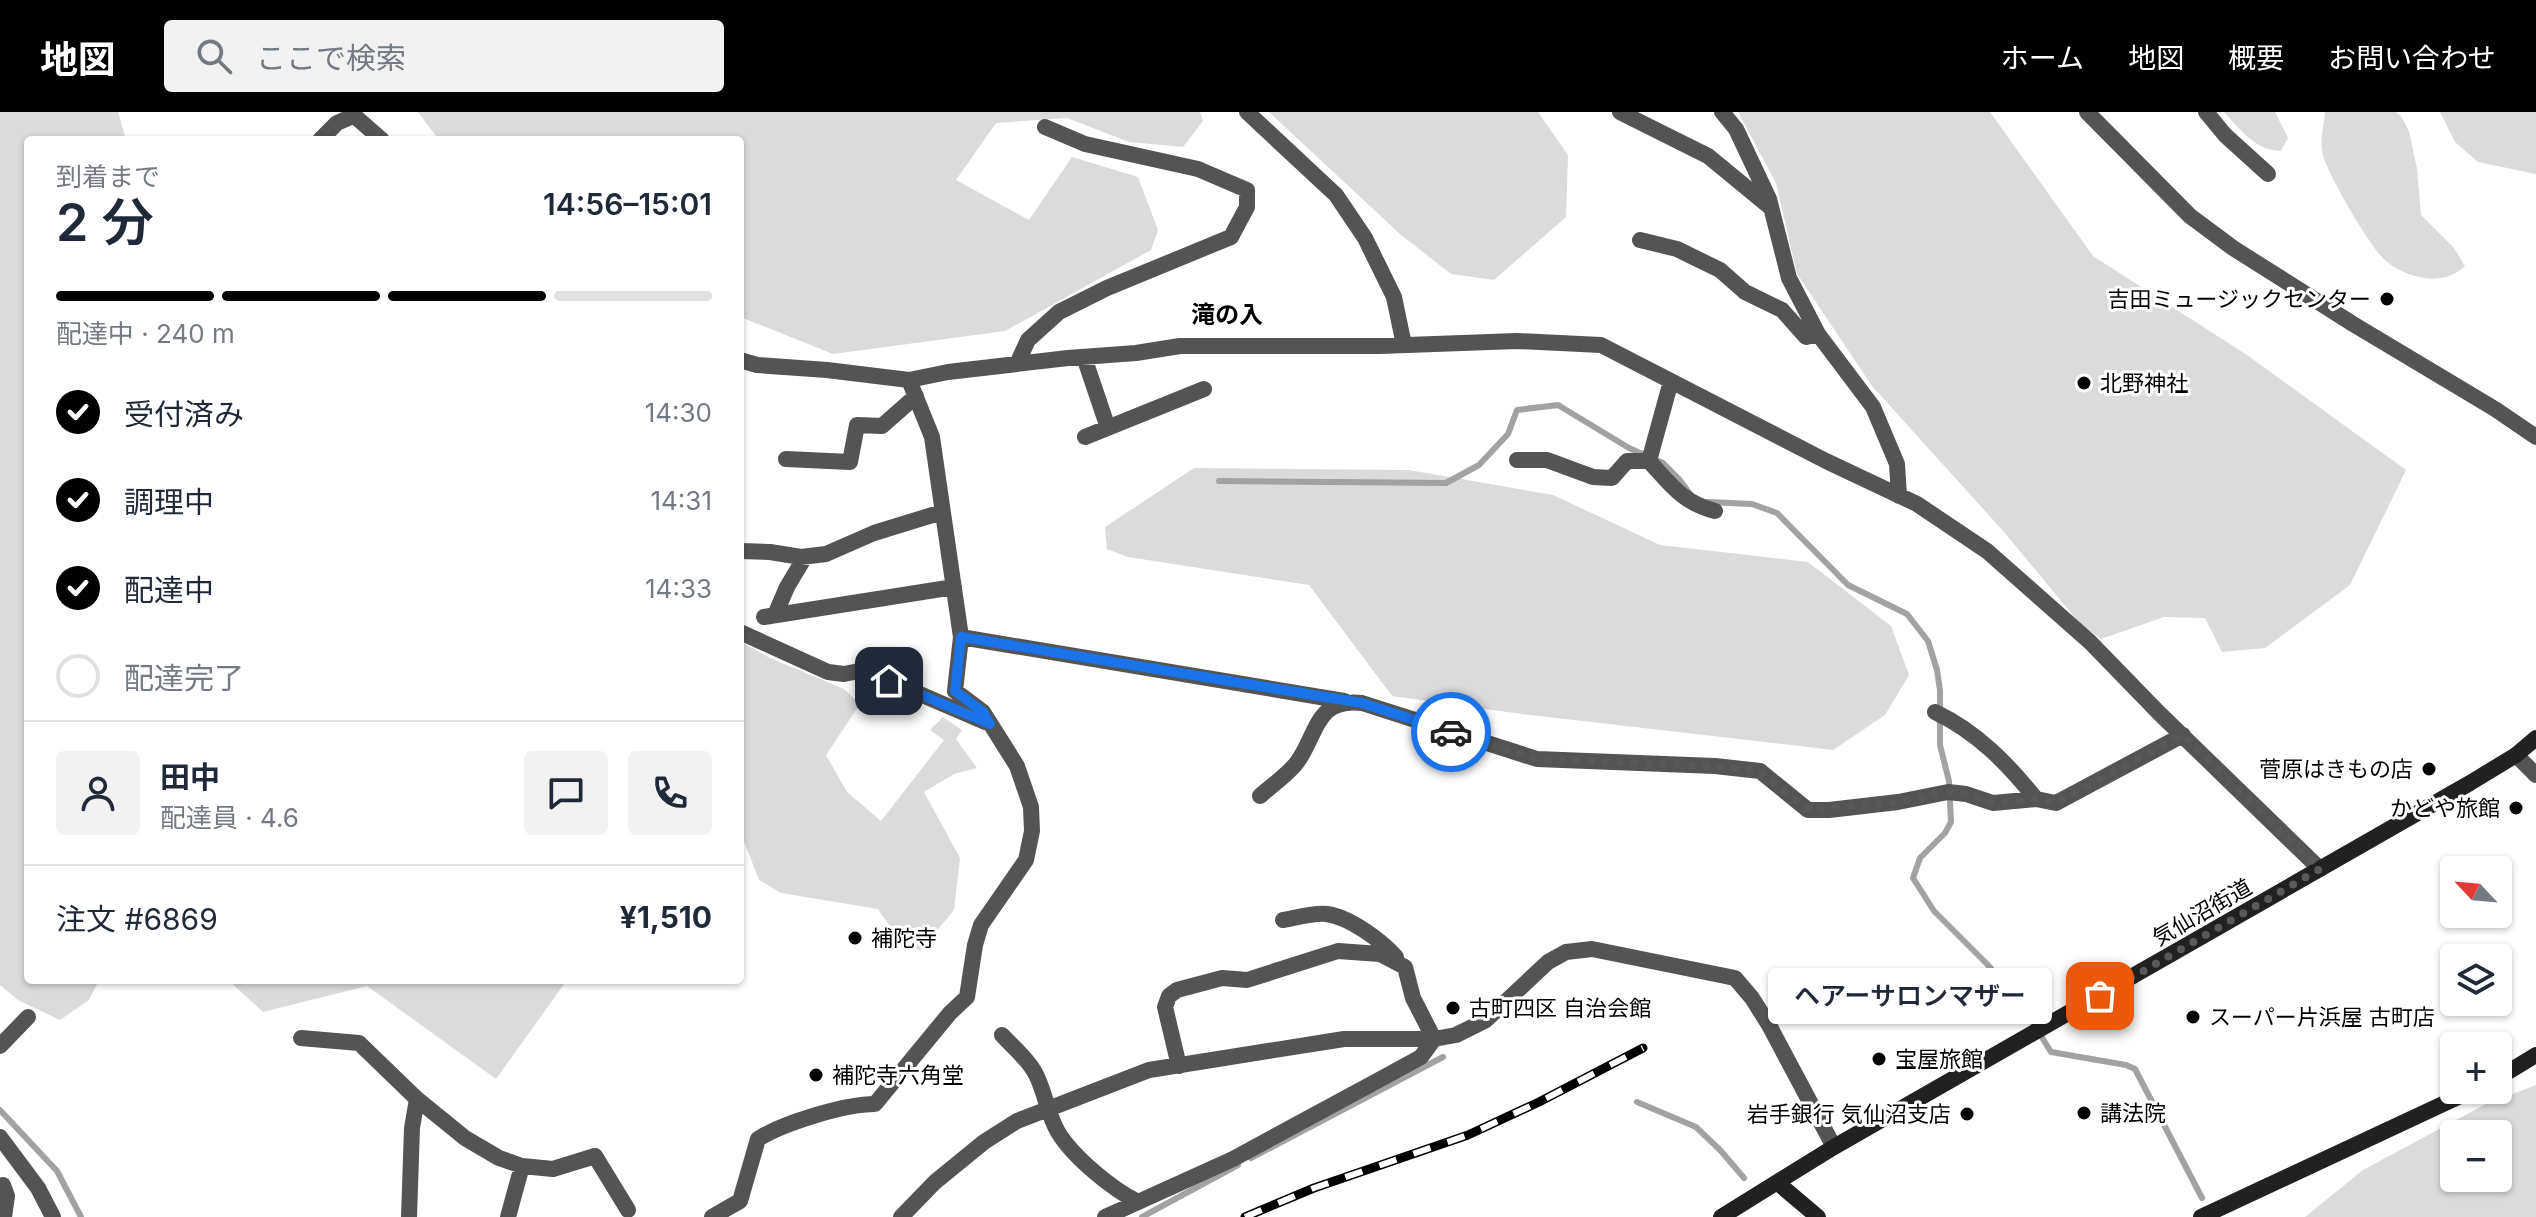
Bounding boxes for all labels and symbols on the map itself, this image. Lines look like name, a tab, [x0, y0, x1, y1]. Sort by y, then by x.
place label: 吉田ミュージックセンター	[2107, 286, 2371, 312]
marker: 吉田ミュージックセンター	[2378, 290, 2396, 308]
district label: 滝の入	[1191, 300, 1263, 329]
place label: 北野神社	[2100, 370, 2188, 396]
marker: 北野神社	[2075, 374, 2093, 392]
pin	[855, 647, 923, 715]
courier	[1411, 692, 1491, 772]
place label: 菅原はきもの店	[2259, 756, 2413, 782]
marker: 菅原はきもの店	[2420, 760, 2438, 778]
place label: かどや旅館	[2390, 795, 2500, 821]
marker: かどや旅館	[2507, 799, 2525, 817]
north arrow	[2440, 856, 2512, 928]
street label: 気仙沼街道	[2148, 873, 2256, 951]
place label: 補陀寺	[871, 925, 937, 951]
marker: 補陀寺	[846, 929, 864, 947]
pin	[2066, 962, 2134, 1030]
callout: ヘアーサロンマザー	[1768, 968, 2052, 1024]
place label: 古町四区 自治会館	[1469, 995, 1651, 1021]
marker: 古町四区 自治会館	[1444, 999, 1462, 1017]
place label: スーパー片浜屋 古町店	[2209, 1004, 2435, 1030]
marker: スーパー片浜屋 古町店	[2184, 1008, 2202, 1026]
place label: 宝屋旅館	[1895, 1046, 1983, 1072]
marker: 宝屋旅館	[1870, 1050, 1888, 1068]
place label: 補陀寺六角堂	[832, 1062, 964, 1088]
marker: 補陀寺六角堂	[807, 1066, 825, 1084]
place label: 講法院	[2100, 1100, 2166, 1126]
place label: 岩手銀行 気仙沼支店	[1747, 1101, 1951, 1127]
marker: 講法院	[2075, 1104, 2093, 1122]
marker: 岩手銀行 気仙沼支店	[1958, 1105, 1976, 1123]

